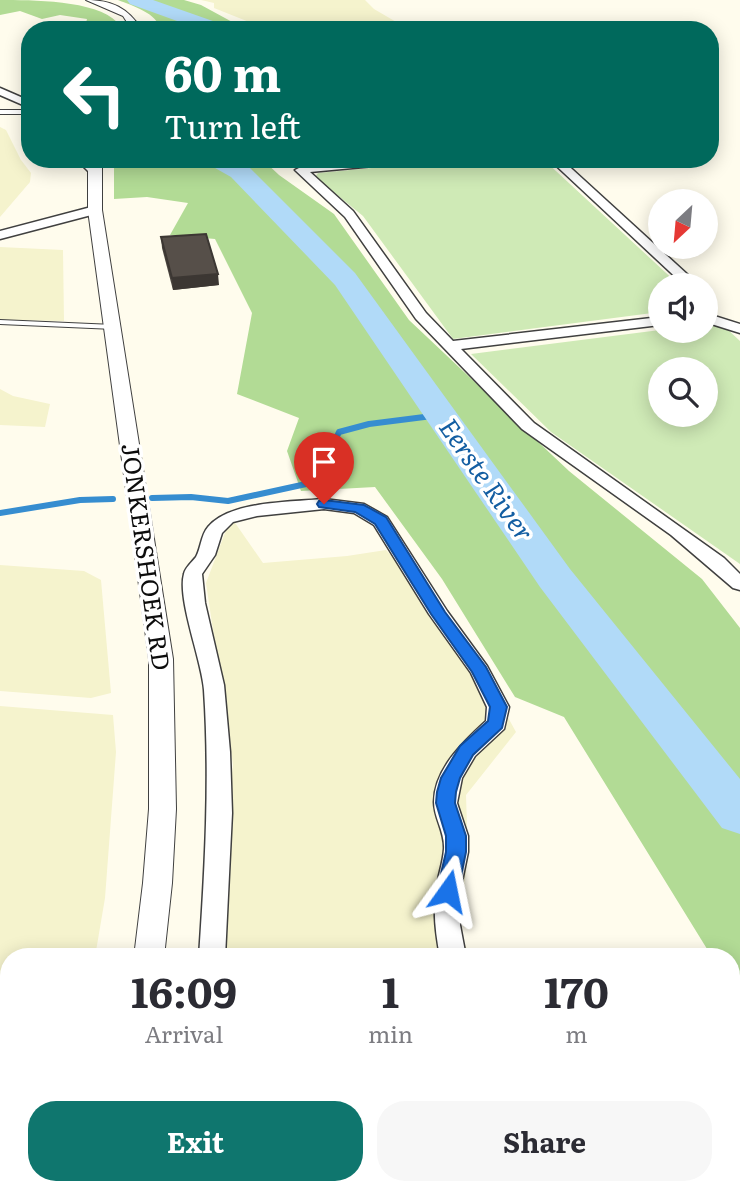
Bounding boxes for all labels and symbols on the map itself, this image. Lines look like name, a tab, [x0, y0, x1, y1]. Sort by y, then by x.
north arrow	[648, 189, 718, 259]
water label: Eerste River	[431, 409, 545, 548]
pin	[294, 432, 354, 504]
street label: JONKERSHOEK RD	[114, 441, 181, 672]
position arrow	[411, 854, 485, 928]

